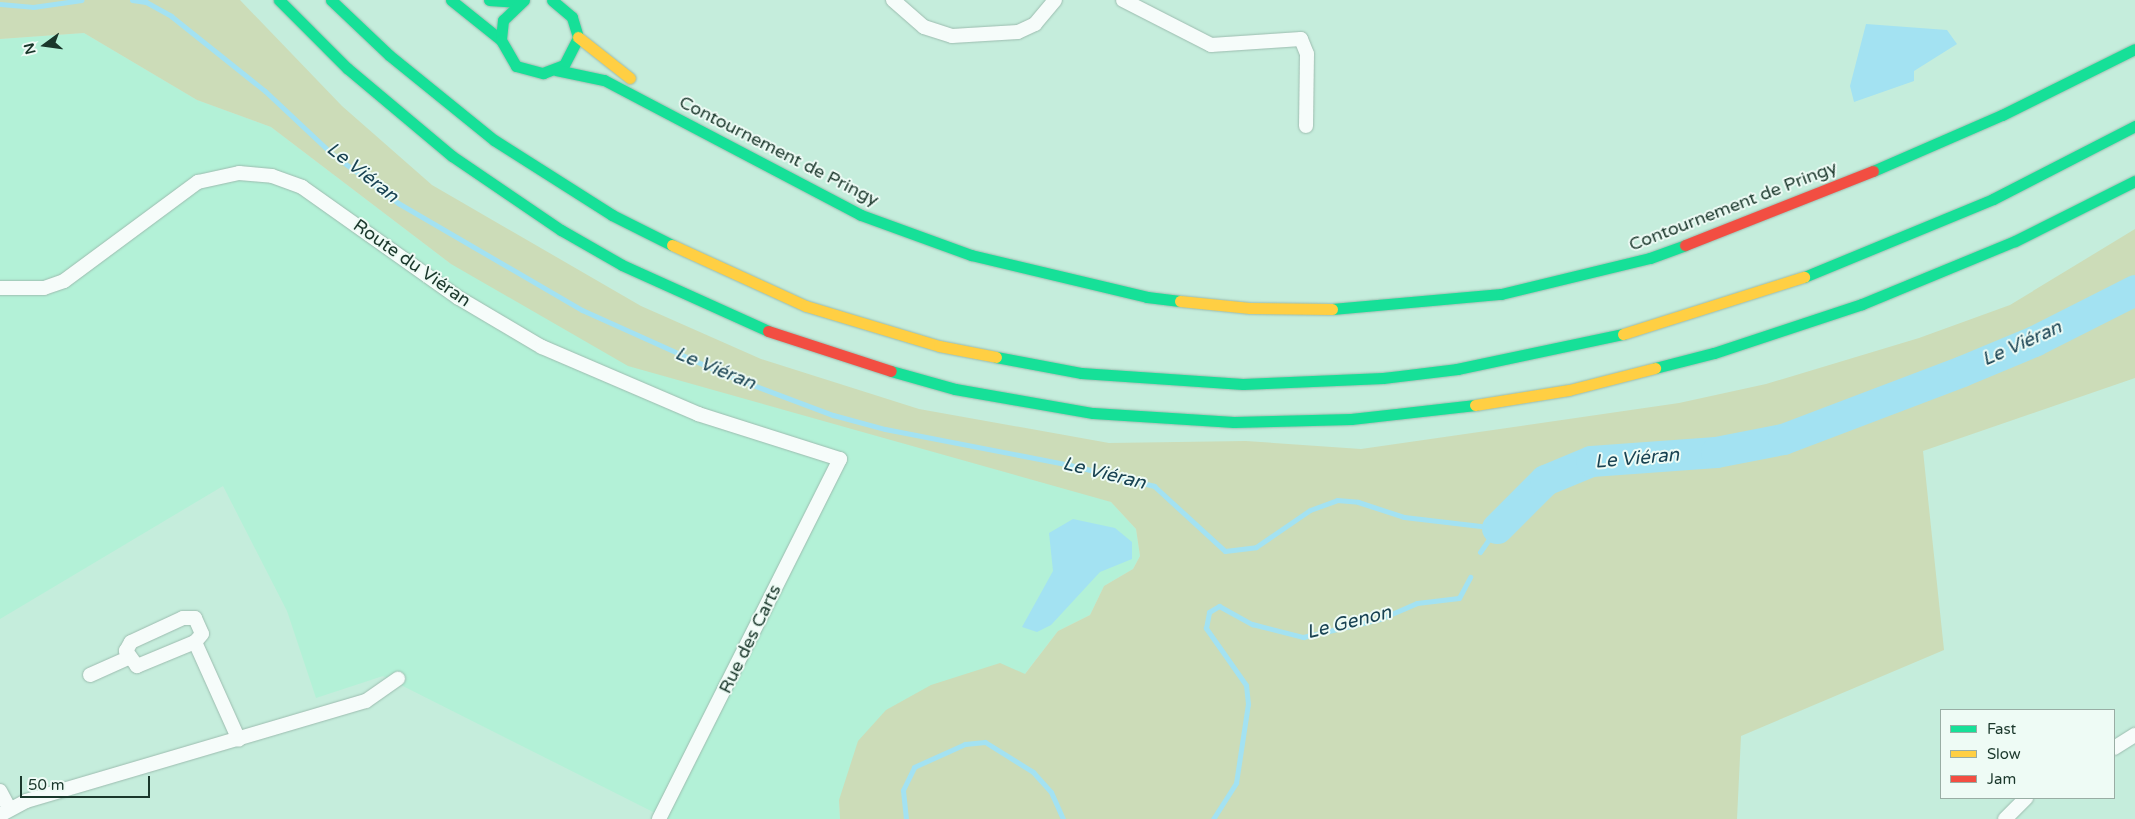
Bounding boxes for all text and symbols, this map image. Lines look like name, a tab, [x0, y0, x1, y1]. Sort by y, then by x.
north arrow	[20, 20, 70, 70]
text: N	[20, 41, 40, 56]
street label: Contournement de Pringy	[676, 91, 882, 211]
water label: Le Viéran	[322, 138, 402, 208]
street label: Contournement de Pringy	[1626, 156, 1840, 256]
street label: Route du Viéran	[349, 214, 475, 312]
water label: Le Viéran	[1979, 316, 2065, 372]
water label: Le Viéran	[671, 343, 759, 395]
water label: Le Viéran	[1594, 444, 1680, 474]
water label: Le Viéran	[1060, 453, 1148, 495]
street label: Rue des Carts	[714, 581, 786, 697]
water label: Le Genon	[1304, 601, 1394, 645]
legend	[1940, 709, 2115, 799]
text: Fast	[1987, 720, 2016, 738]
text: Slow	[1987, 745, 2021, 763]
scale bar	[22, 766, 152, 798]
text: Jam	[1987, 770, 2016, 788]
text: 50 m	[28, 776, 65, 794]

